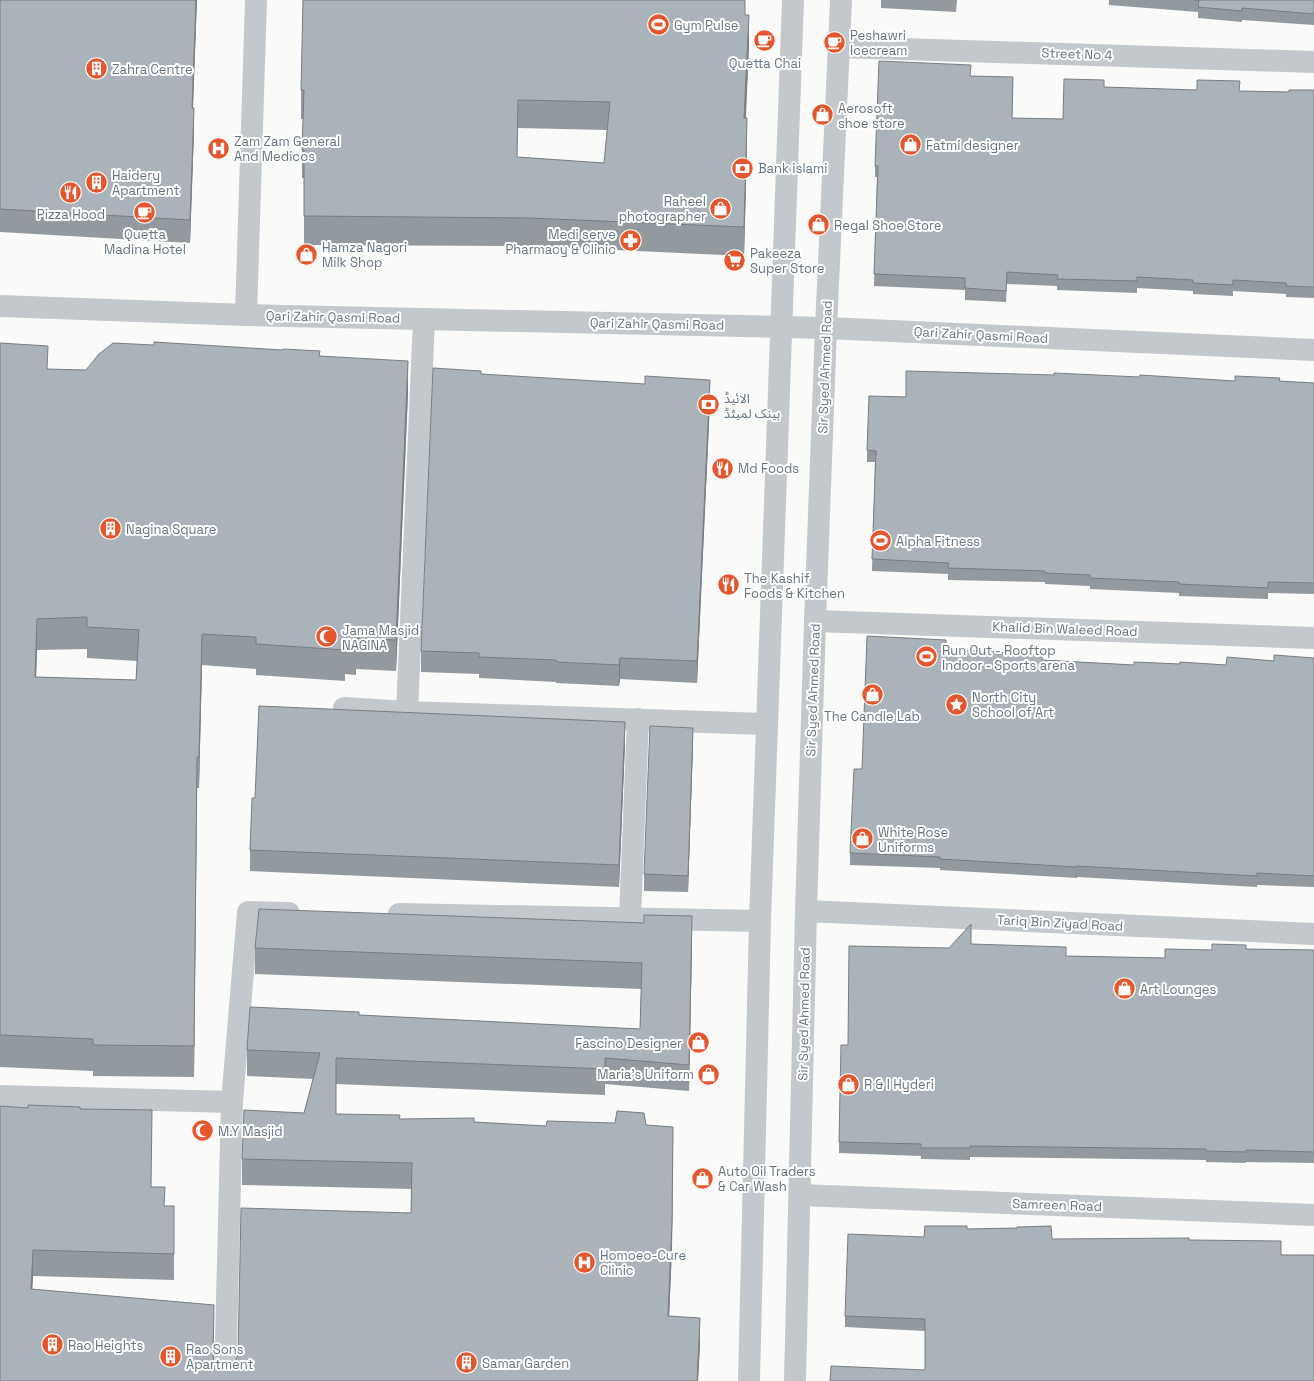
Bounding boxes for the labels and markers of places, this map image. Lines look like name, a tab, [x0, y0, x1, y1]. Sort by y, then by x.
sports icon: Gym Pulse	[646, 12, 672, 38]
place label: Gym Pulse	[674, 17, 739, 34]
place label: Peshawri Icecream	[850, 27, 907, 59]
cafe icon: Quetta Chai	[752, 28, 778, 54]
cafe icon: Peshawri Icecream	[822, 29, 848, 55]
place label: Quetta Chai	[729, 55, 801, 72]
building icon: Zahra Centre	[84, 56, 110, 82]
place label: Zahra Centre	[112, 61, 193, 78]
place label: Aerosoft shoe store	[838, 100, 905, 132]
shop icon: Aerosoft shoe store	[810, 102, 836, 128]
shop icon: Fatmi designer	[898, 132, 924, 158]
place label: Zam Zam General And Medicos	[234, 133, 340, 165]
hospital icon: Zam Zam General And Medicos	[206, 135, 232, 161]
place label: Fatmi designer	[926, 137, 1019, 154]
bank icon: Bank islami	[730, 155, 756, 181]
place label: Bank islami	[758, 160, 827, 177]
place label: Haidery Apartment	[112, 167, 180, 199]
building icon: Haidery Apartment	[83, 169, 109, 195]
restaurant icon: Pizza Hood	[58, 179, 84, 205]
place label: Raheel photographer	[619, 193, 706, 225]
shop icon: Raheel photographer	[708, 195, 734, 221]
cafe icon: Quetta Madina Hotel	[132, 199, 158, 225]
place label: Pizza Hood	[37, 206, 105, 223]
shop icon: Regal Shoe Store	[805, 212, 831, 238]
place label: Regal Shoe Store	[834, 217, 941, 234]
place label: Quetta Madina Hotel	[104, 226, 186, 258]
place label: Medi serve Pharmacy & Clinic	[505, 226, 616, 258]
pharmacy icon: Medi serve Pharmacy & Clinic	[618, 228, 644, 254]
place label: Hamza Nagori Milk Shop	[322, 239, 407, 271]
shop icon: Hamza Nagori Milk Shop	[293, 241, 319, 267]
place label: Pakeeza Super Store	[750, 245, 824, 277]
supermarket icon: Pakeeza Super Store	[722, 247, 748, 273]
place label: الائیڈ بینک لمیٹڈ	[724, 390, 780, 422]
bank icon: الائیڈ بینک لمیٹڈ	[695, 392, 721, 418]
restaurant icon: Md Foods	[710, 455, 736, 481]
place label: Md Foods	[738, 460, 799, 477]
building icon: Nagina Square	[98, 516, 124, 542]
place label: Nagina Square	[126, 521, 216, 538]
sports icon: Alpha Fitness	[868, 528, 894, 554]
place label: Alpha Fitness	[896, 533, 980, 550]
place label: The Kashif Foods & Kitchen	[744, 570, 845, 602]
restaurant icon: The Kashif Foods & Kitchen	[716, 572, 742, 598]
place label: Jama Masjid NAGINA	[342, 622, 419, 654]
mosque icon: Jama Masjid NAGINA	[313, 624, 339, 650]
place label: Run Out - Rooftop Indoor - Sports arena	[942, 642, 1076, 674]
sports icon: Run Out - Rooftop Indoor - Sports arena	[913, 644, 939, 670]
shop icon: The Candle Lab	[859, 681, 885, 707]
place label: North City School of Art	[972, 689, 1054, 721]
place icon: North City School of Art	[944, 691, 970, 717]
place label: The Candle Lab	[824, 708, 920, 725]
place label: White Rose Uniforms	[878, 824, 948, 856]
shop icon: White Rose Uniforms	[849, 826, 875, 852]
shop icon: Art Lounges	[1112, 976, 1138, 1002]
place label: Art Lounges	[1140, 981, 1216, 998]
shop icon: Fascino Designer	[685, 1030, 711, 1056]
place label: Fascino Designer	[575, 1035, 682, 1052]
shop icon: Maria's Uniform	[696, 1061, 722, 1087]
place label: Maria's Uniform	[597, 1066, 694, 1083]
shop icon: R & I Hyderi	[836, 1071, 862, 1097]
place label: R & I Hyderi	[864, 1076, 934, 1093]
mosque icon: M.Y Masjid	[190, 1118, 216, 1144]
place label: M.Y Masjid	[218, 1123, 283, 1140]
place label: Auto Oil Traders & Car Wash	[718, 1163, 816, 1195]
shop icon: Auto Oil Traders & Car Wash	[690, 1165, 716, 1191]
place label: Homoeo-Cure Clinic	[600, 1247, 686, 1279]
hospital icon: Homoeo-Cure Clinic	[571, 1249, 597, 1275]
building icon: Rao Heights	[39, 1332, 65, 1358]
place label: Rao Heights	[68, 1337, 143, 1354]
place label: Rao Sons Apartment	[186, 1341, 254, 1373]
building icon: Rao Sons Apartment	[157, 1343, 183, 1369]
building icon: Samar Garden	[454, 1350, 480, 1376]
place label: Samar Garden	[482, 1355, 569, 1372]

